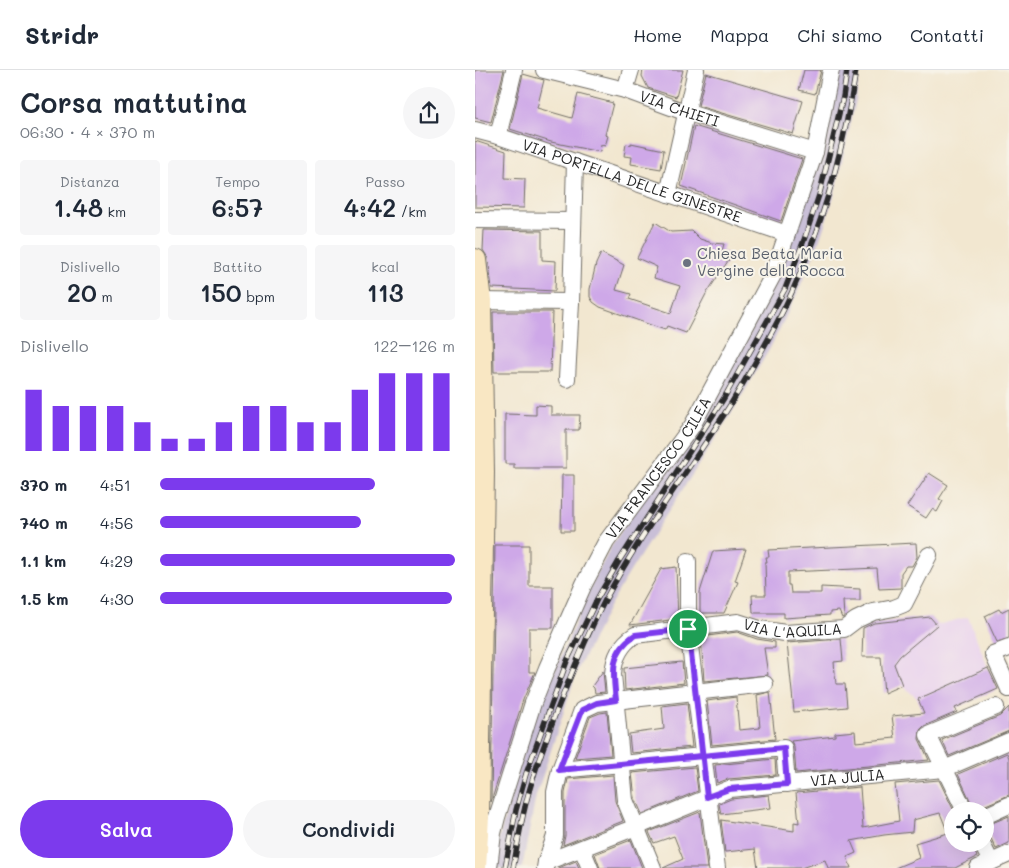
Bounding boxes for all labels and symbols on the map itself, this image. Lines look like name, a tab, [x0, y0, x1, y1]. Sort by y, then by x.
street label: VIA CHIETI	[637, 85, 722, 131]
street label: VIA PORTELLA DELLE GINESTRE	[520, 134, 745, 227]
place label: Chiesa Beata Maria Vergine della Rocca	[697, 243, 845, 280]
marker: Chiesa Beata Maria Vergine della Rocca	[681, 257, 693, 269]
street label: VIA FRANCESCO CILEA	[601, 393, 715, 543]
pin	[667, 608, 709, 650]
street label: VIA L'AQUILA	[741, 613, 842, 642]
street label: VIA JULIA	[809, 764, 885, 790]

